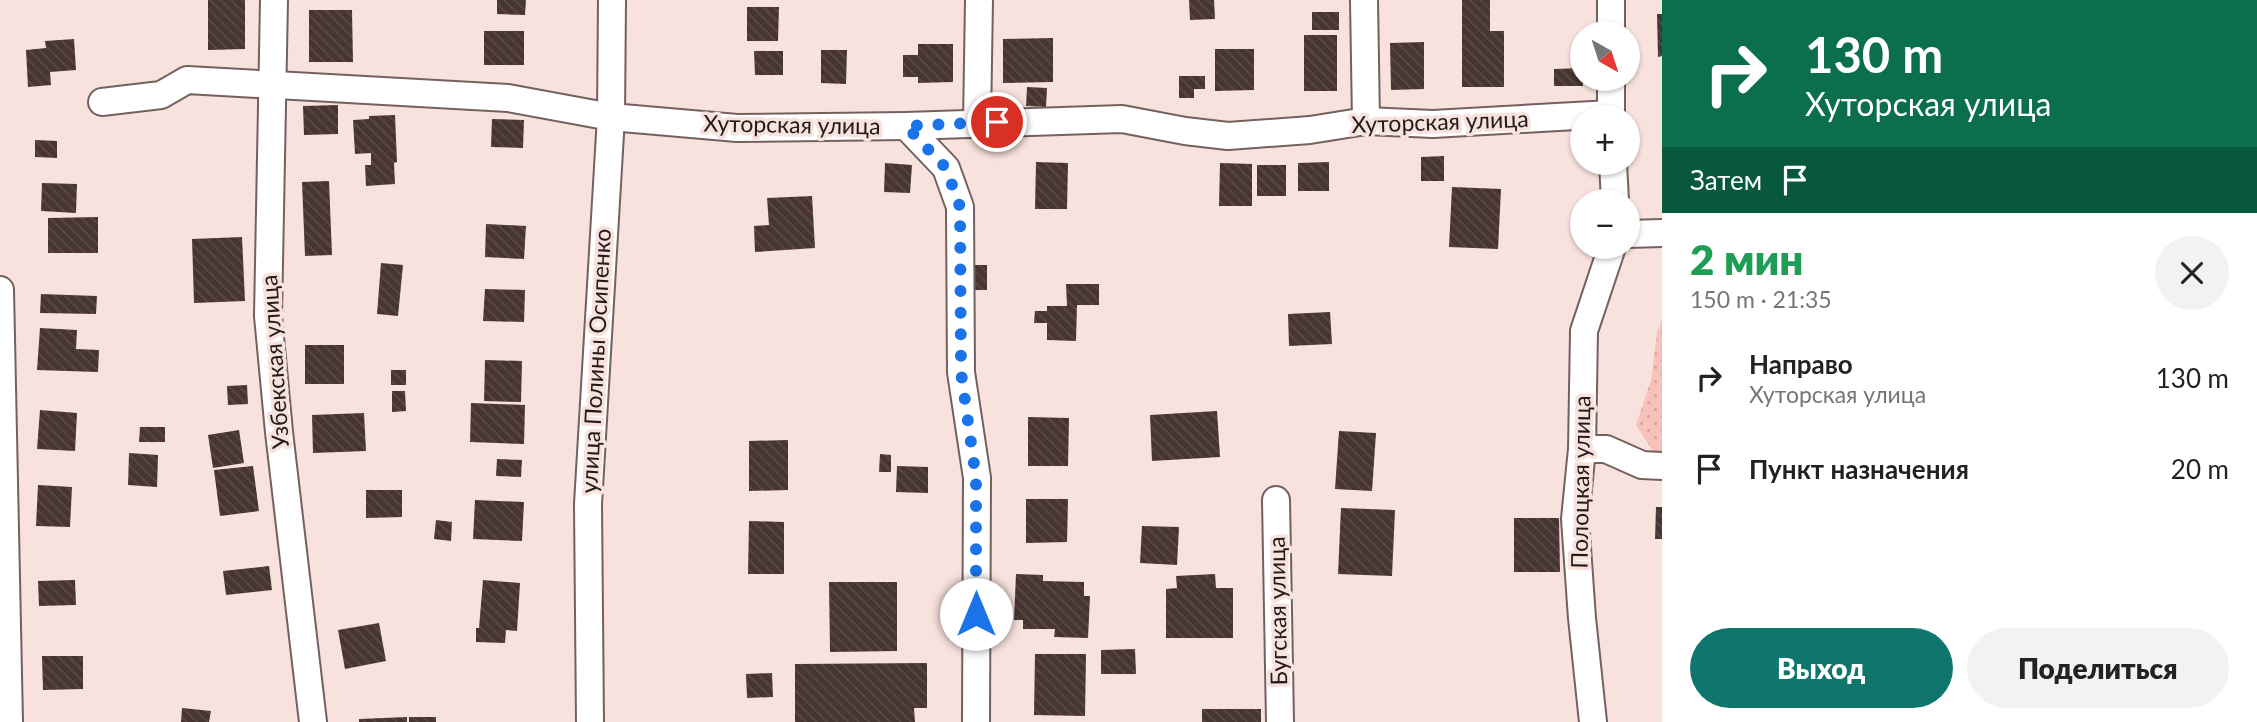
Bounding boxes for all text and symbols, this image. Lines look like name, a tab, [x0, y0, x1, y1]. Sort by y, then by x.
north arrow	[1570, 21, 1640, 91]
map controls	[1570, 21, 1640, 259]
text: 130 m	[1805, 25, 1943, 83]
icon: right	[1690, 28, 1781, 119]
text: Хуторская улица	[1805, 84, 2052, 123]
pin	[967, 92, 1027, 152]
icon: arrive	[978, 103, 1016, 141]
street label: Хуторская улица	[1351, 104, 1529, 138]
button: +	[1570, 105, 1640, 175]
street label: Хуторская улица	[703, 108, 881, 140]
icon: arrive	[1776, 161, 1814, 199]
text: Затем	[1690, 164, 1762, 196]
button: −	[1570, 189, 1640, 259]
street label: улица Полины Осипенко	[574, 228, 616, 494]
text: 2 мин	[1690, 234, 1804, 284]
button: close	[2155, 236, 2229, 310]
street label: Узбекская улица	[254, 274, 294, 450]
text: 150 m · 21:35	[1690, 285, 1832, 313]
text: Направо	[1749, 348, 1853, 380]
icon: right	[1690, 359, 1728, 397]
text: 130 m	[2156, 362, 2229, 394]
text: Хуторская улица	[1749, 380, 1926, 408]
street label: Полоцкая улица	[1564, 395, 1596, 569]
icon: arrive	[1690, 450, 1728, 488]
text: Пункт назначения	[1749, 453, 1969, 485]
text: 20 m	[2171, 453, 2229, 485]
street label: Бугская улица	[1262, 536, 1292, 686]
position arrow	[939, 577, 1013, 651]
button: Выход	[1690, 628, 1953, 708]
button: Поделиться	[1967, 628, 2229, 708]

